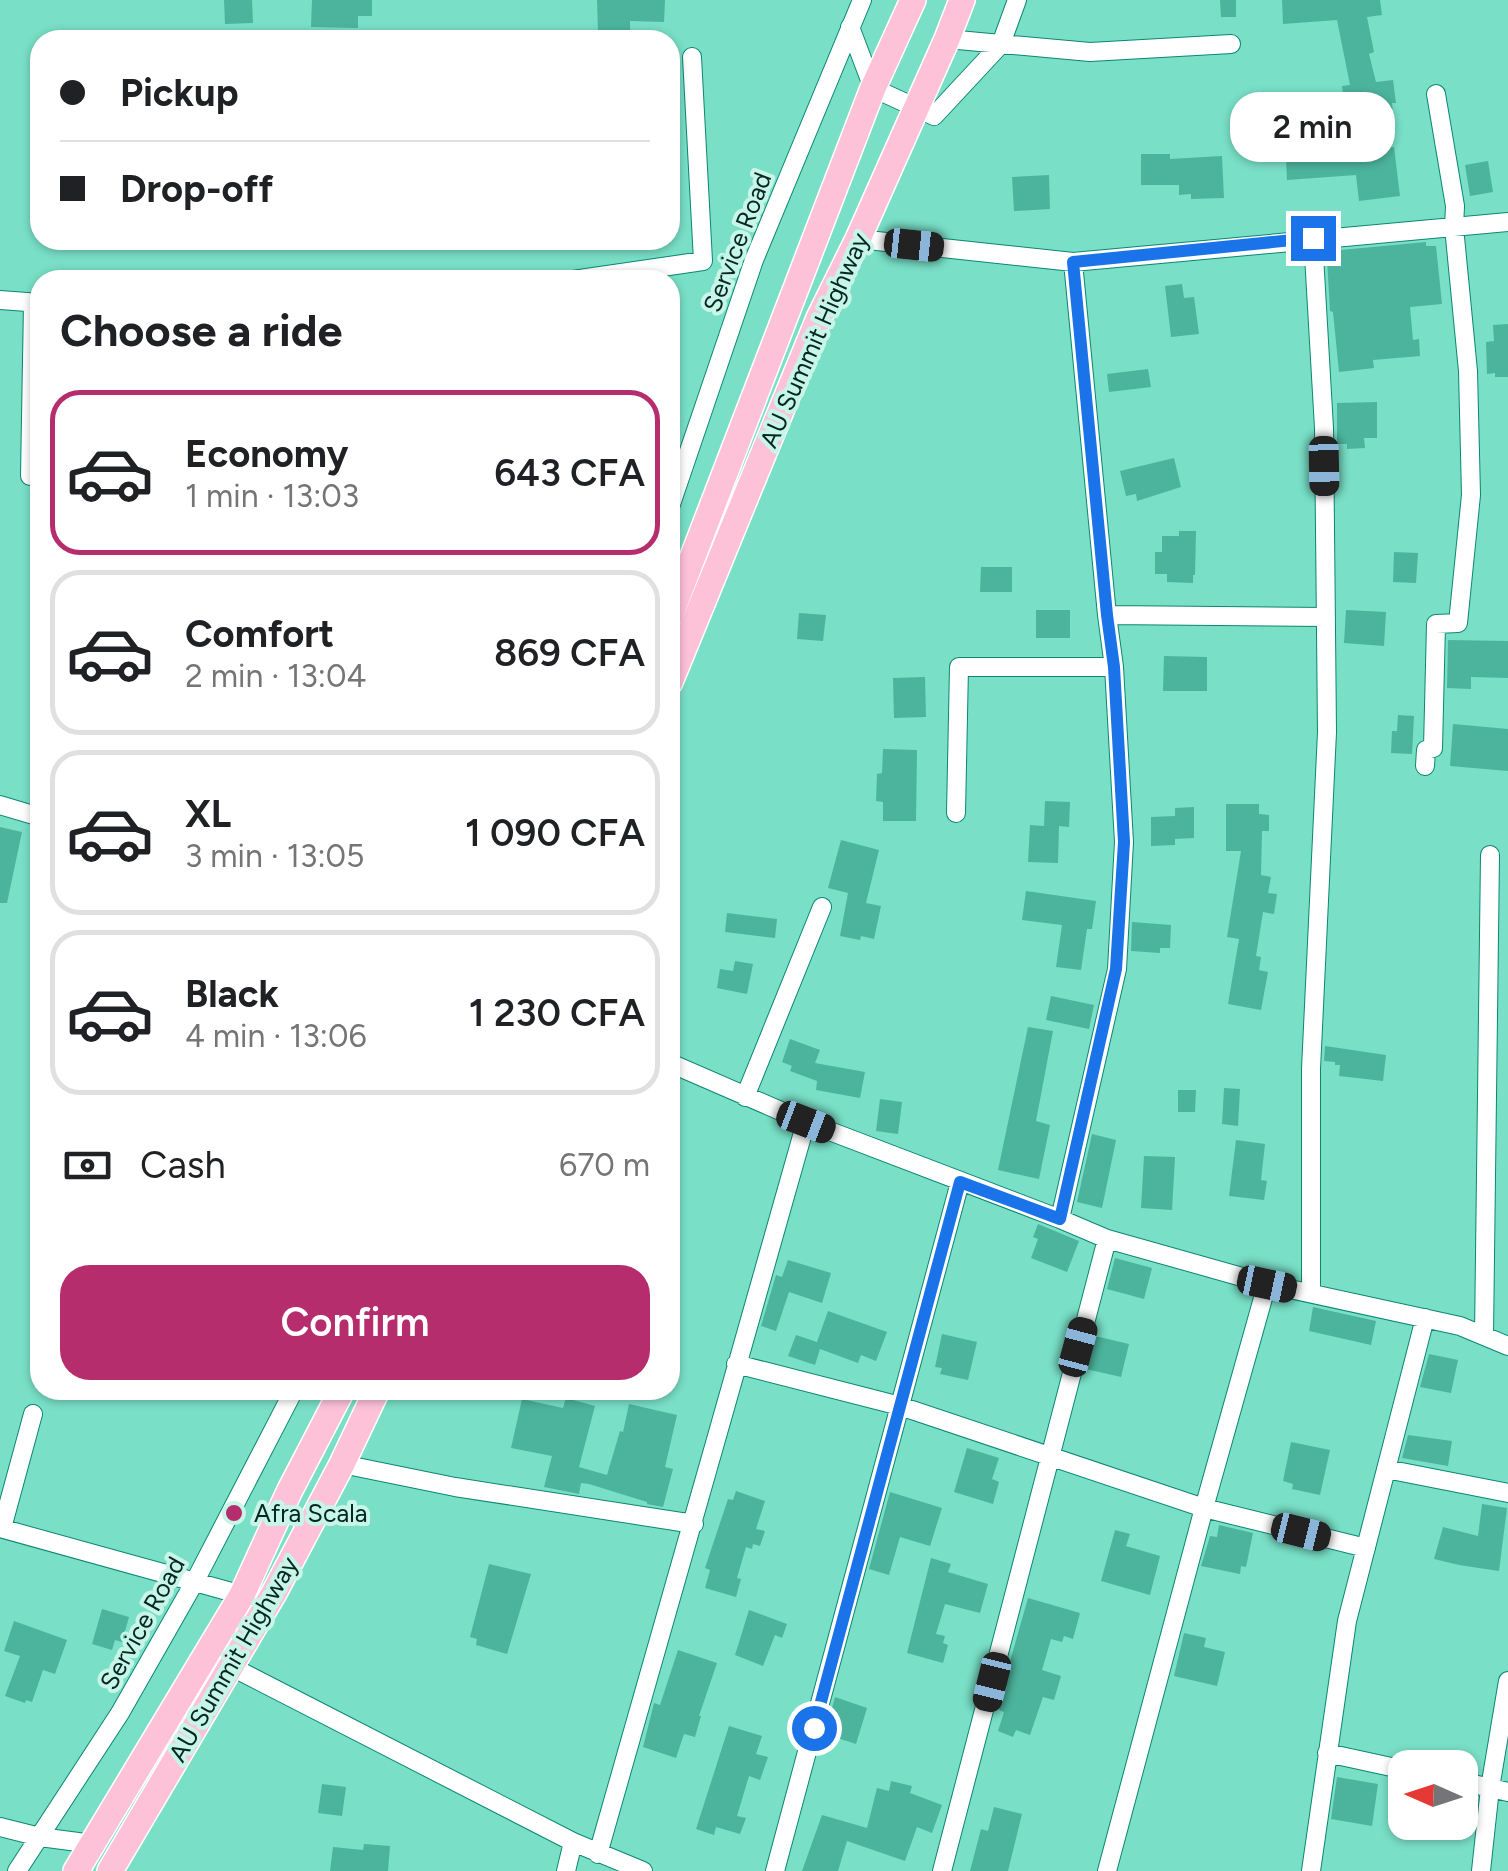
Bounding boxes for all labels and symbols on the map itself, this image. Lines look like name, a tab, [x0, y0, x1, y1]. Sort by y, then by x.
callout: 2 min	[1230, 93, 1396, 163]
street label: Service Road	[697, 168, 777, 316]
route end	[1291, 216, 1336, 261]
car	[883, 227, 945, 263]
street label: AU Summit Highway	[753, 228, 875, 452]
car	[1308, 436, 1340, 496]
car	[773, 1097, 839, 1147]
car	[1235, 1263, 1299, 1305]
car	[1056, 1314, 1100, 1380]
place label: Afra Scala	[254, 1498, 367, 1528]
marker: Afra Scala	[223, 1502, 245, 1524]
car	[1268, 1510, 1334, 1554]
street label: Service Road	[93, 1551, 191, 1695]
street label: AU Summit Highway	[162, 1551, 304, 1767]
car	[970, 1649, 1014, 1715]
route start	[792, 1706, 837, 1751]
north arrow	[1388, 1750, 1478, 1840]

